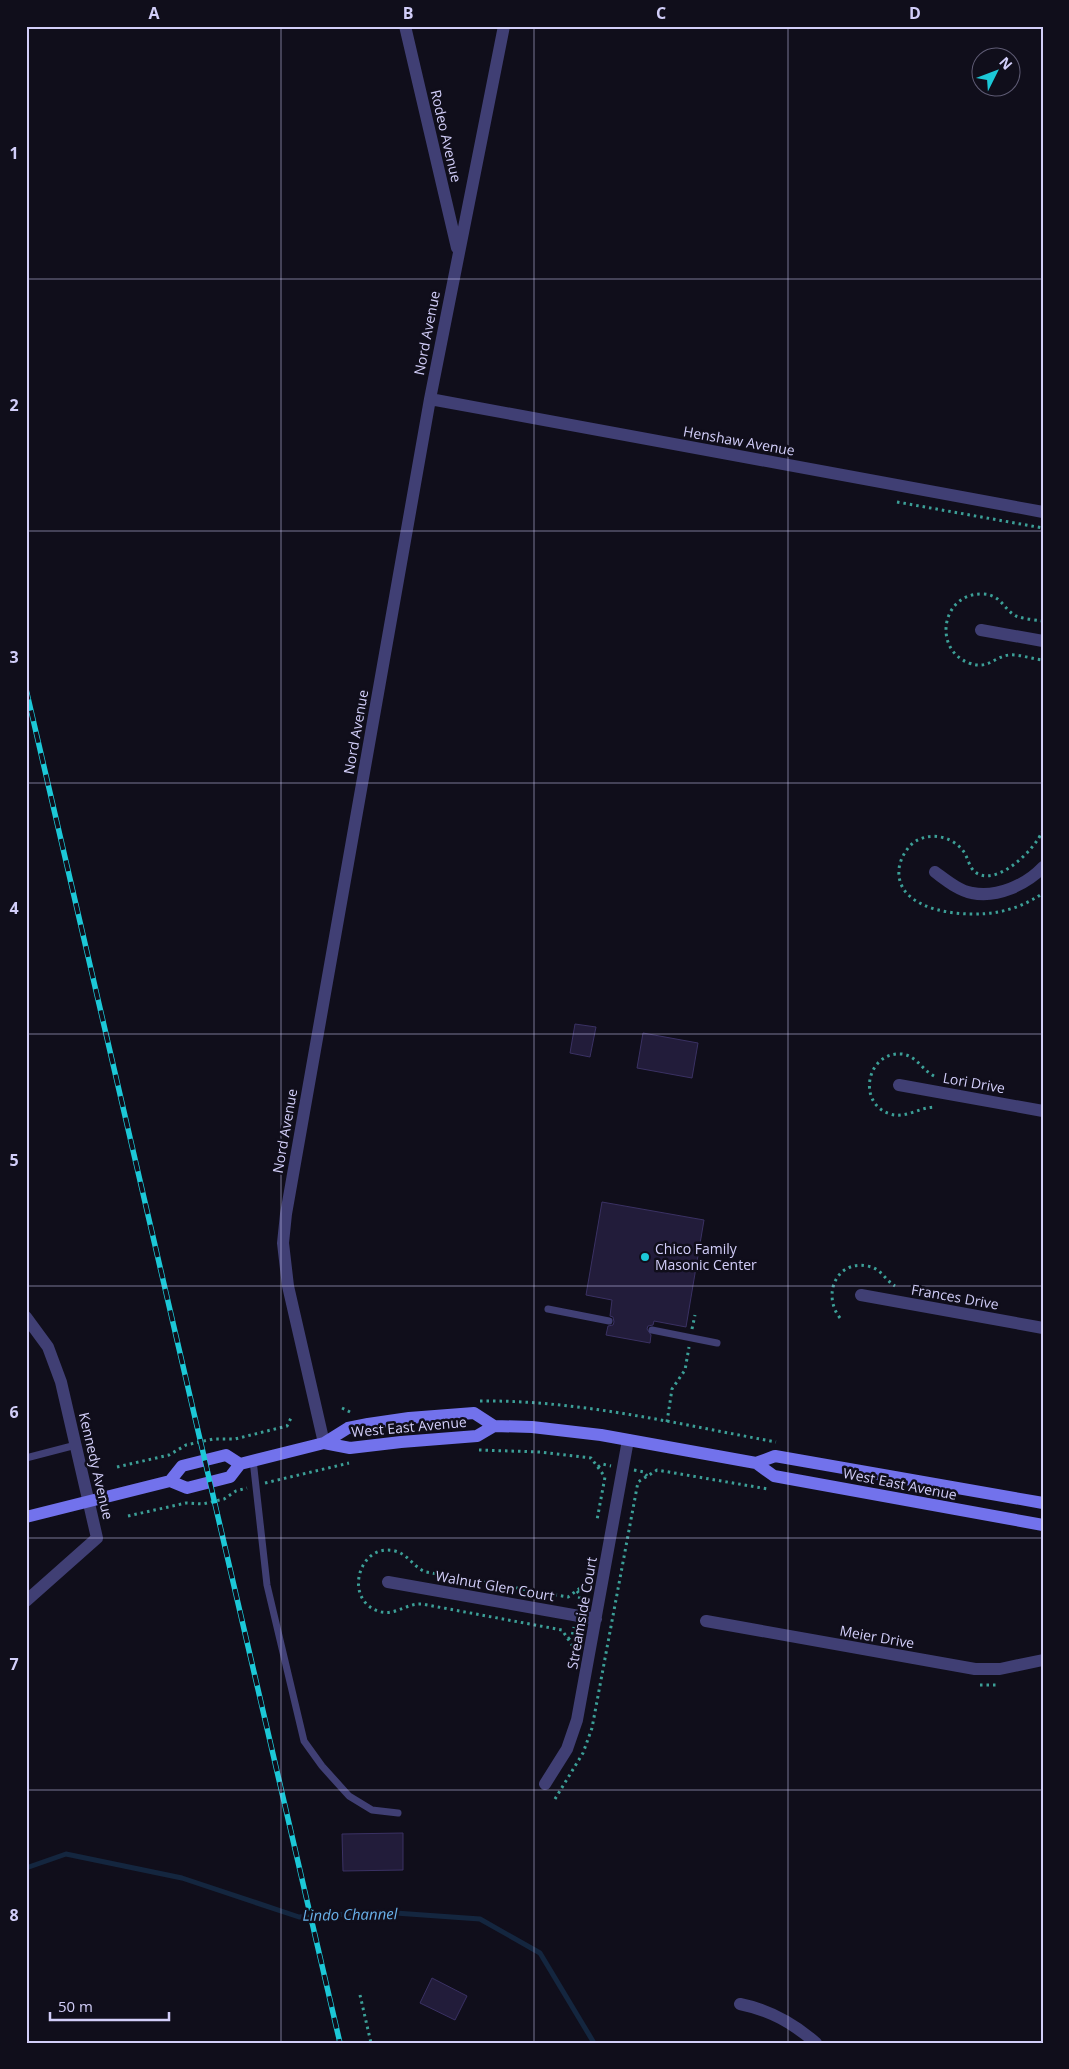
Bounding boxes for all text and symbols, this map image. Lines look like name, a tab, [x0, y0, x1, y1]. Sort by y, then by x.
text: A	[148, 2, 160, 24]
text: B	[403, 2, 413, 24]
text: C	[656, 2, 666, 24]
text: D	[909, 2, 921, 24]
north arrow	[972, 48, 1022, 98]
text: N	[995, 52, 1017, 74]
street label: Rodeo Avenue	[427, 88, 466, 184]
text: 1	[9, 142, 19, 164]
street label: Nord Avenue	[409, 289, 444, 377]
text: 2	[9, 394, 19, 416]
street label: Henshaw Avenue	[682, 421, 797, 460]
text: 3	[9, 646, 19, 668]
street label: Nord Avenue	[339, 688, 372, 776]
text: 4	[9, 897, 19, 919]
street label: Lori Drive	[941, 1068, 1007, 1097]
street label: Nord Avenue	[268, 1087, 301, 1175]
text: 5	[9, 1149, 19, 1171]
place label: Chico Family Masonic Center	[655, 1239, 757, 1274]
marker: Chico Family Masonic Center	[639, 1251, 651, 1263]
street label: Frances Drive	[910, 1279, 1000, 1314]
text: 6	[9, 1401, 19, 1423]
street label: Kennedy Avenue	[75, 1410, 118, 1521]
street label: West East Avenue	[351, 1412, 468, 1441]
street label: West East Avenue	[842, 1463, 959, 1504]
street label: Streamside Court	[562, 1555, 601, 1671]
street label: Walnut Glen Court	[434, 1566, 556, 1605]
street label: Meier Drive	[838, 1621, 916, 1652]
text: 7	[9, 1653, 19, 1675]
water label: Lindo Channel	[302, 1903, 399, 1925]
text: 8	[9, 1904, 19, 1926]
scale bar	[50, 1989, 169, 2021]
text: 50 m	[58, 1996, 93, 2016]

